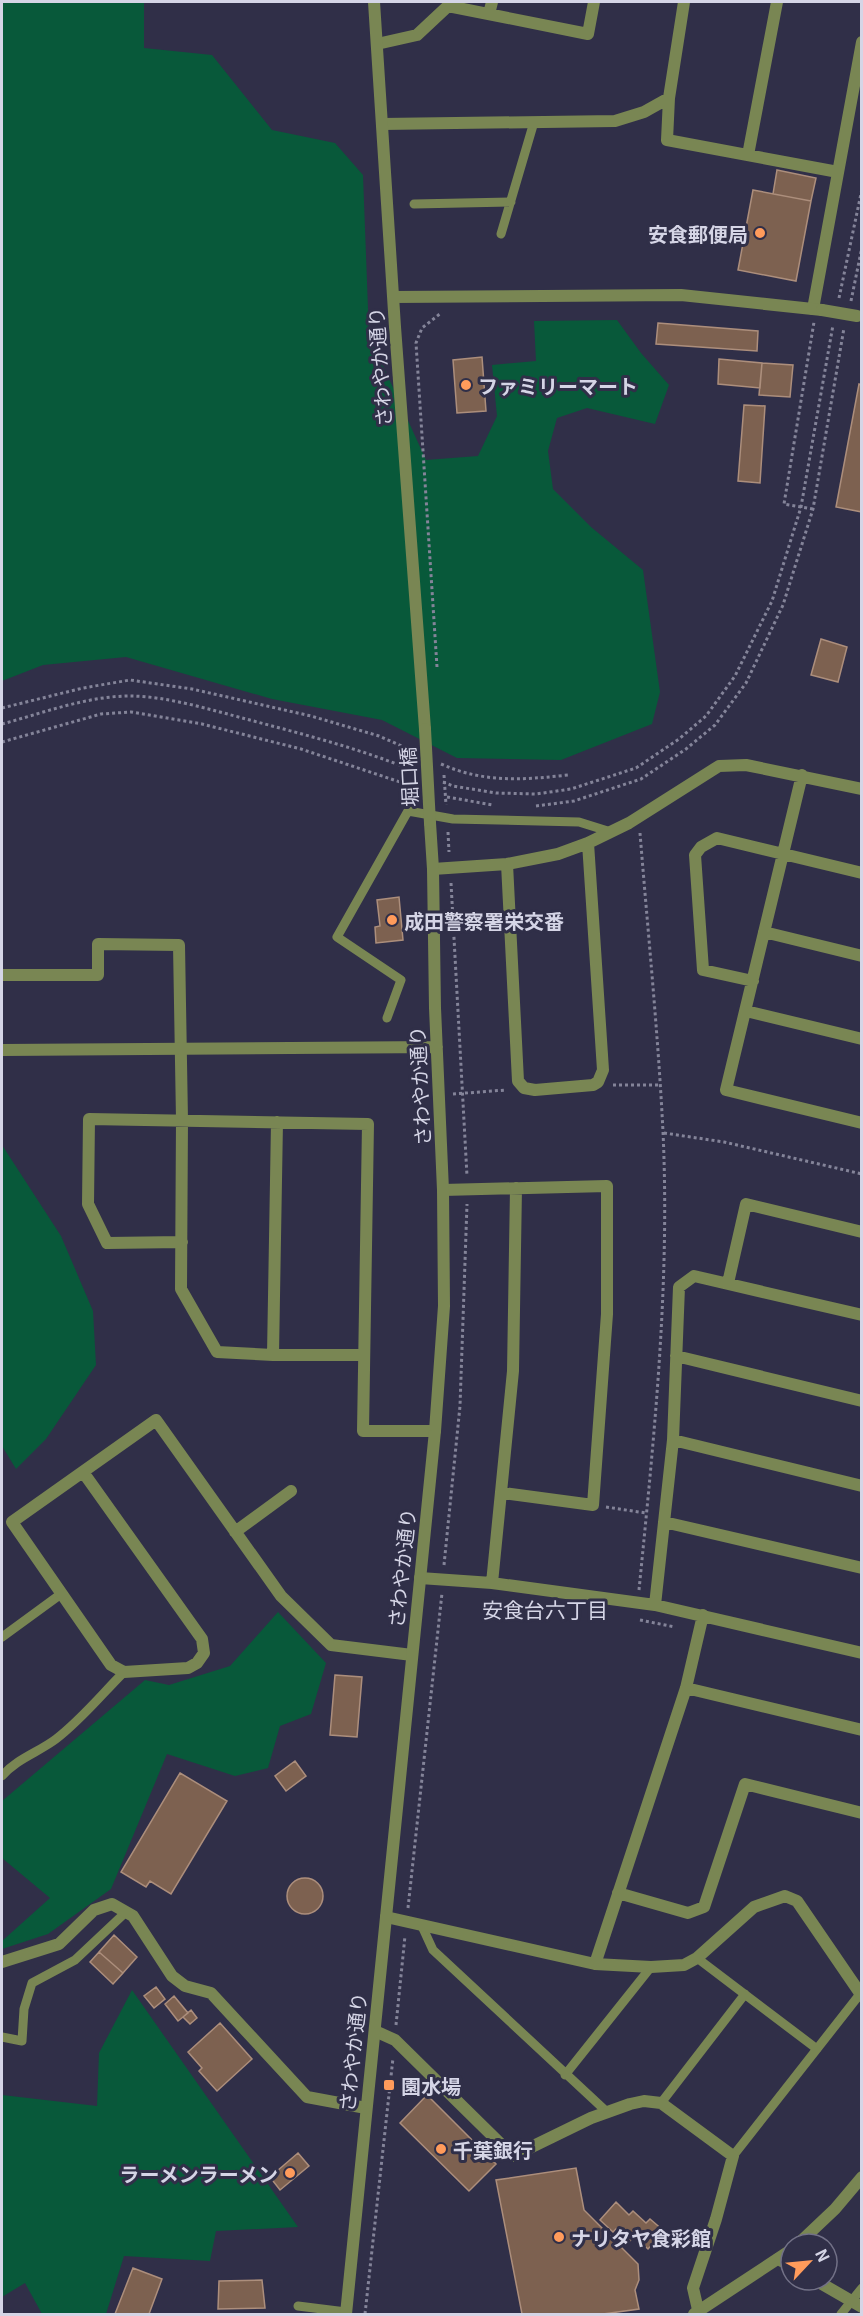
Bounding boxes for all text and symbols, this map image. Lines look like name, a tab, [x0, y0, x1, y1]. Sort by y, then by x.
place label: 安食郵便局	[648, 219, 748, 248]
marker: 安食郵便局	[753, 226, 767, 240]
street label: さわやか通り	[360, 306, 398, 428]
place label: ファミリーマート	[478, 371, 638, 400]
marker: ファミリーマート	[459, 378, 473, 392]
street label: 堀口橋	[392, 746, 424, 808]
place label: 成田警察署栄交番	[404, 906, 564, 935]
marker: 成田警察署栄交番	[385, 913, 399, 927]
street label: さわやか通り	[401, 1025, 437, 1147]
street label: さわやか通り	[380, 1507, 422, 1629]
district label: 安食台六丁目	[482, 1594, 608, 1624]
street label: さわやか通り	[331, 1991, 373, 2113]
place label: 園水場	[401, 2071, 461, 2100]
marker: 園水場	[382, 2078, 396, 2092]
place label: 千葉銀行	[453, 2135, 533, 2164]
marker: 千葉銀行	[434, 2142, 448, 2156]
place label: ラーメンラーメン	[120, 2159, 278, 2188]
marker: ラーメンラーメン	[283, 2166, 297, 2180]
place label: ナリタヤ食彩館	[571, 2223, 711, 2252]
marker: ナリタヤ食彩館	[552, 2230, 566, 2244]
north arrow	[779, 2232, 839, 2292]
text: N	[810, 2244, 837, 2266]

